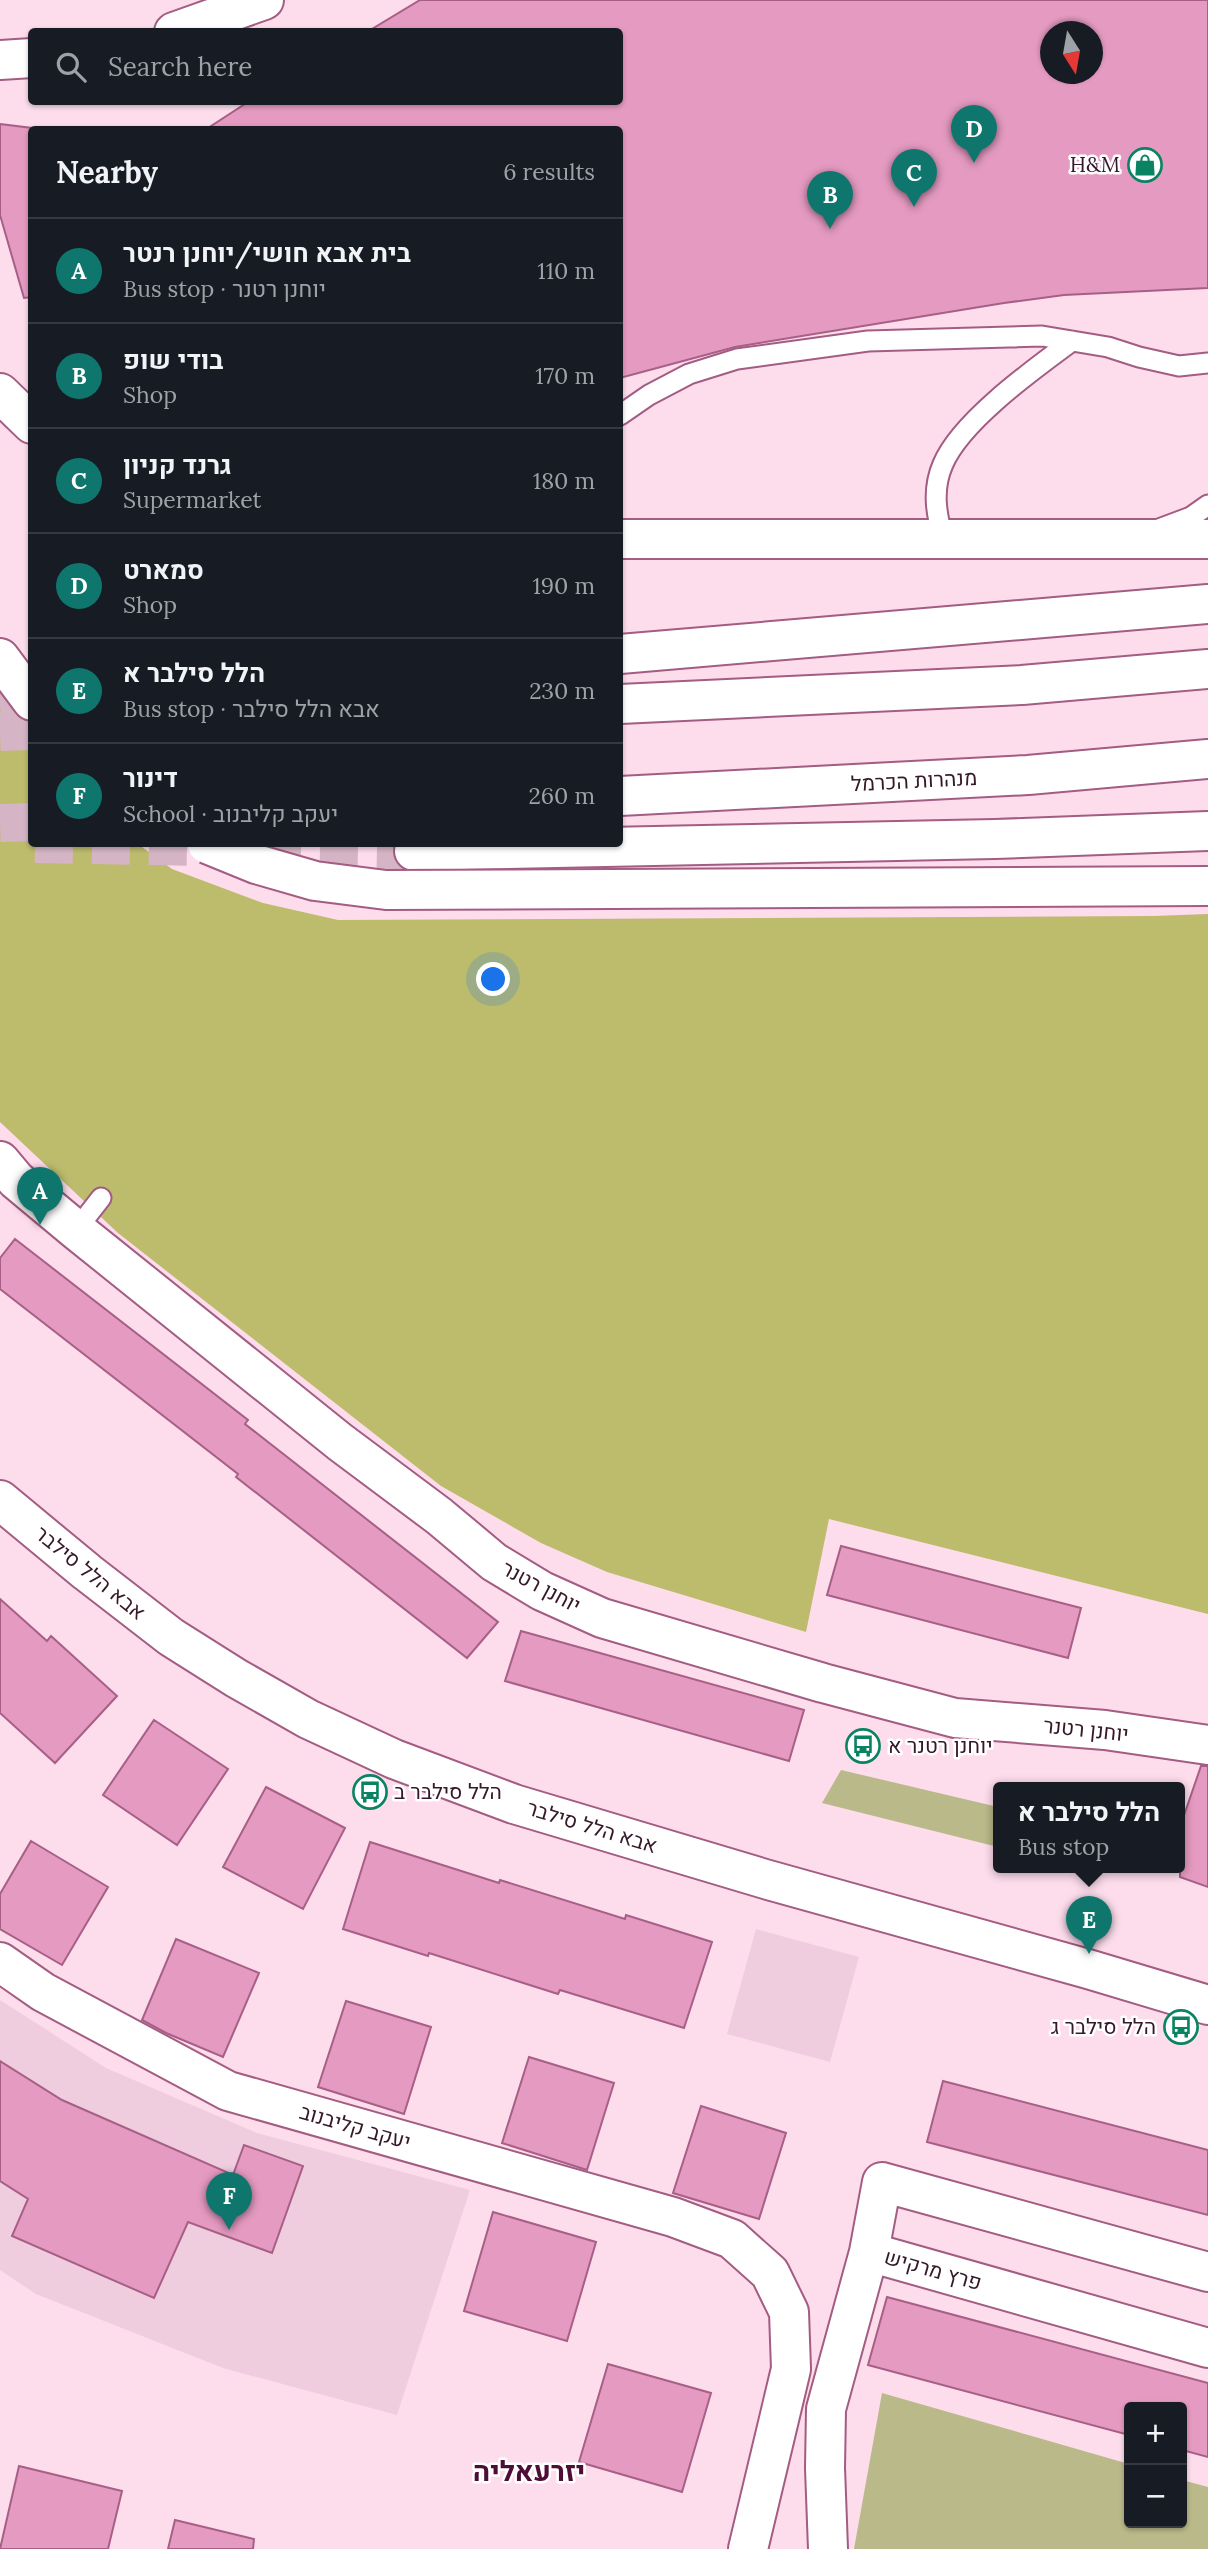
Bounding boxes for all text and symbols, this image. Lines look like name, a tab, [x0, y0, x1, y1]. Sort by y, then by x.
north arrow	[1040, 21, 1103, 84]
search box	[28, 28, 623, 105]
icon: search	[52, 48, 90, 86]
text: Search here	[108, 50, 252, 83]
pin: D	[951, 105, 997, 163]
shop icon: H&M	[1126, 146, 1164, 184]
pin: C	[891, 149, 937, 207]
place label: H&M	[1070, 151, 1120, 178]
text: Nearby	[56, 153, 158, 191]
text: 6 results	[503, 157, 595, 186]
pin: B	[807, 171, 853, 229]
text: בית אבא חושי/יוחנן רנטר	[123, 236, 411, 269]
text: A	[71, 256, 87, 285]
text: 110 m	[537, 256, 595, 285]
text: Bus stop · יוחנן רטנר	[123, 274, 326, 303]
text: בודי שופ	[123, 343, 223, 376]
text: B	[71, 361, 87, 390]
text: 170 m	[535, 361, 595, 390]
text: Shop	[123, 380, 177, 409]
text: גרנד קניון	[123, 448, 232, 481]
text: C	[71, 466, 87, 495]
text: 180 m	[533, 466, 595, 495]
text: Supermarket	[123, 485, 261, 514]
text: סמארט	[123, 553, 204, 586]
text: D	[70, 571, 88, 600]
text: 190 m	[532, 571, 595, 600]
text: Shop	[123, 590, 177, 619]
text: הלל סילבר א	[123, 656, 265, 689]
text: E	[72, 676, 86, 705]
text: 230 m	[529, 676, 595, 705]
text: Bus stop · אבא הלל סילבר	[123, 694, 380, 723]
text: דינור	[123, 761, 178, 794]
street label: מנהרות הכרמל	[850, 764, 978, 797]
text: F	[72, 781, 86, 810]
text: 260 m	[528, 781, 595, 810]
text: School · יעקב קליבנוב	[123, 799, 338, 828]
your location	[476, 962, 510, 996]
pin: A	[17, 1167, 63, 1225]
street label: אבא הלל סילבר	[29, 1520, 151, 1626]
street label: יוחנן רטנר	[497, 1555, 585, 1619]
street label: יוחנן רטנר	[1042, 1712, 1130, 1747]
bus stop icon: יוחנן רטנר א	[844, 1727, 882, 1765]
place label: יוחנן רטנר א	[888, 1732, 993, 1759]
bus stop icon: הלל סילבר ב	[351, 1773, 389, 1811]
place label: הלל סילבר ב	[394, 1778, 502, 1805]
popup	[993, 1782, 1185, 1873]
street label: אבא הלל סילבר	[524, 1794, 661, 1859]
text: הלל סילבר א	[1018, 1795, 1160, 1828]
text: Bus stop	[1018, 1832, 1109, 1861]
pin: E	[1066, 1896, 1112, 1954]
bus stop icon: הלל סילבר ג	[1162, 2008, 1200, 2046]
place label: הלל סילבר ג	[1051, 2013, 1156, 2040]
street label: יעקב קליבנוב	[297, 2098, 414, 2155]
pin: F	[206, 2172, 252, 2230]
street label: פרץ מרקיש	[881, 2243, 985, 2296]
map controls	[1124, 2402, 1187, 2528]
button: +	[1124, 2402, 1187, 2465]
district label: יזרעאליה	[473, 2453, 585, 2489]
button: −	[1124, 2465, 1187, 2528]

